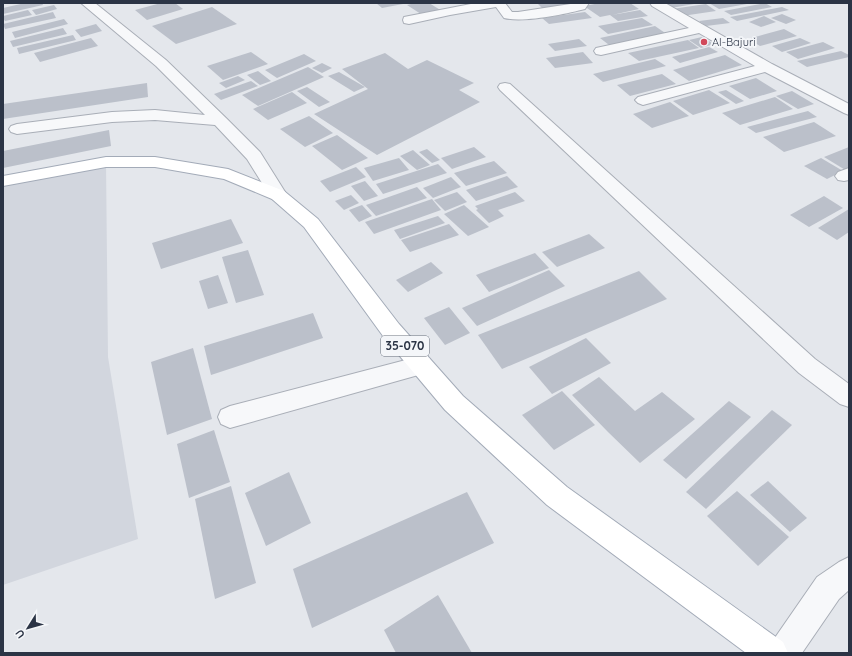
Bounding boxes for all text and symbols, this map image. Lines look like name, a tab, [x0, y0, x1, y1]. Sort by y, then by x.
place label: Al-Bajuri	[712, 35, 756, 49]
marker: Al-Bajuri	[699, 37, 709, 47]
road number: 35-070	[381, 336, 429, 356]
north arrow	[8, 608, 48, 648]
text: U	[12, 627, 28, 641]

